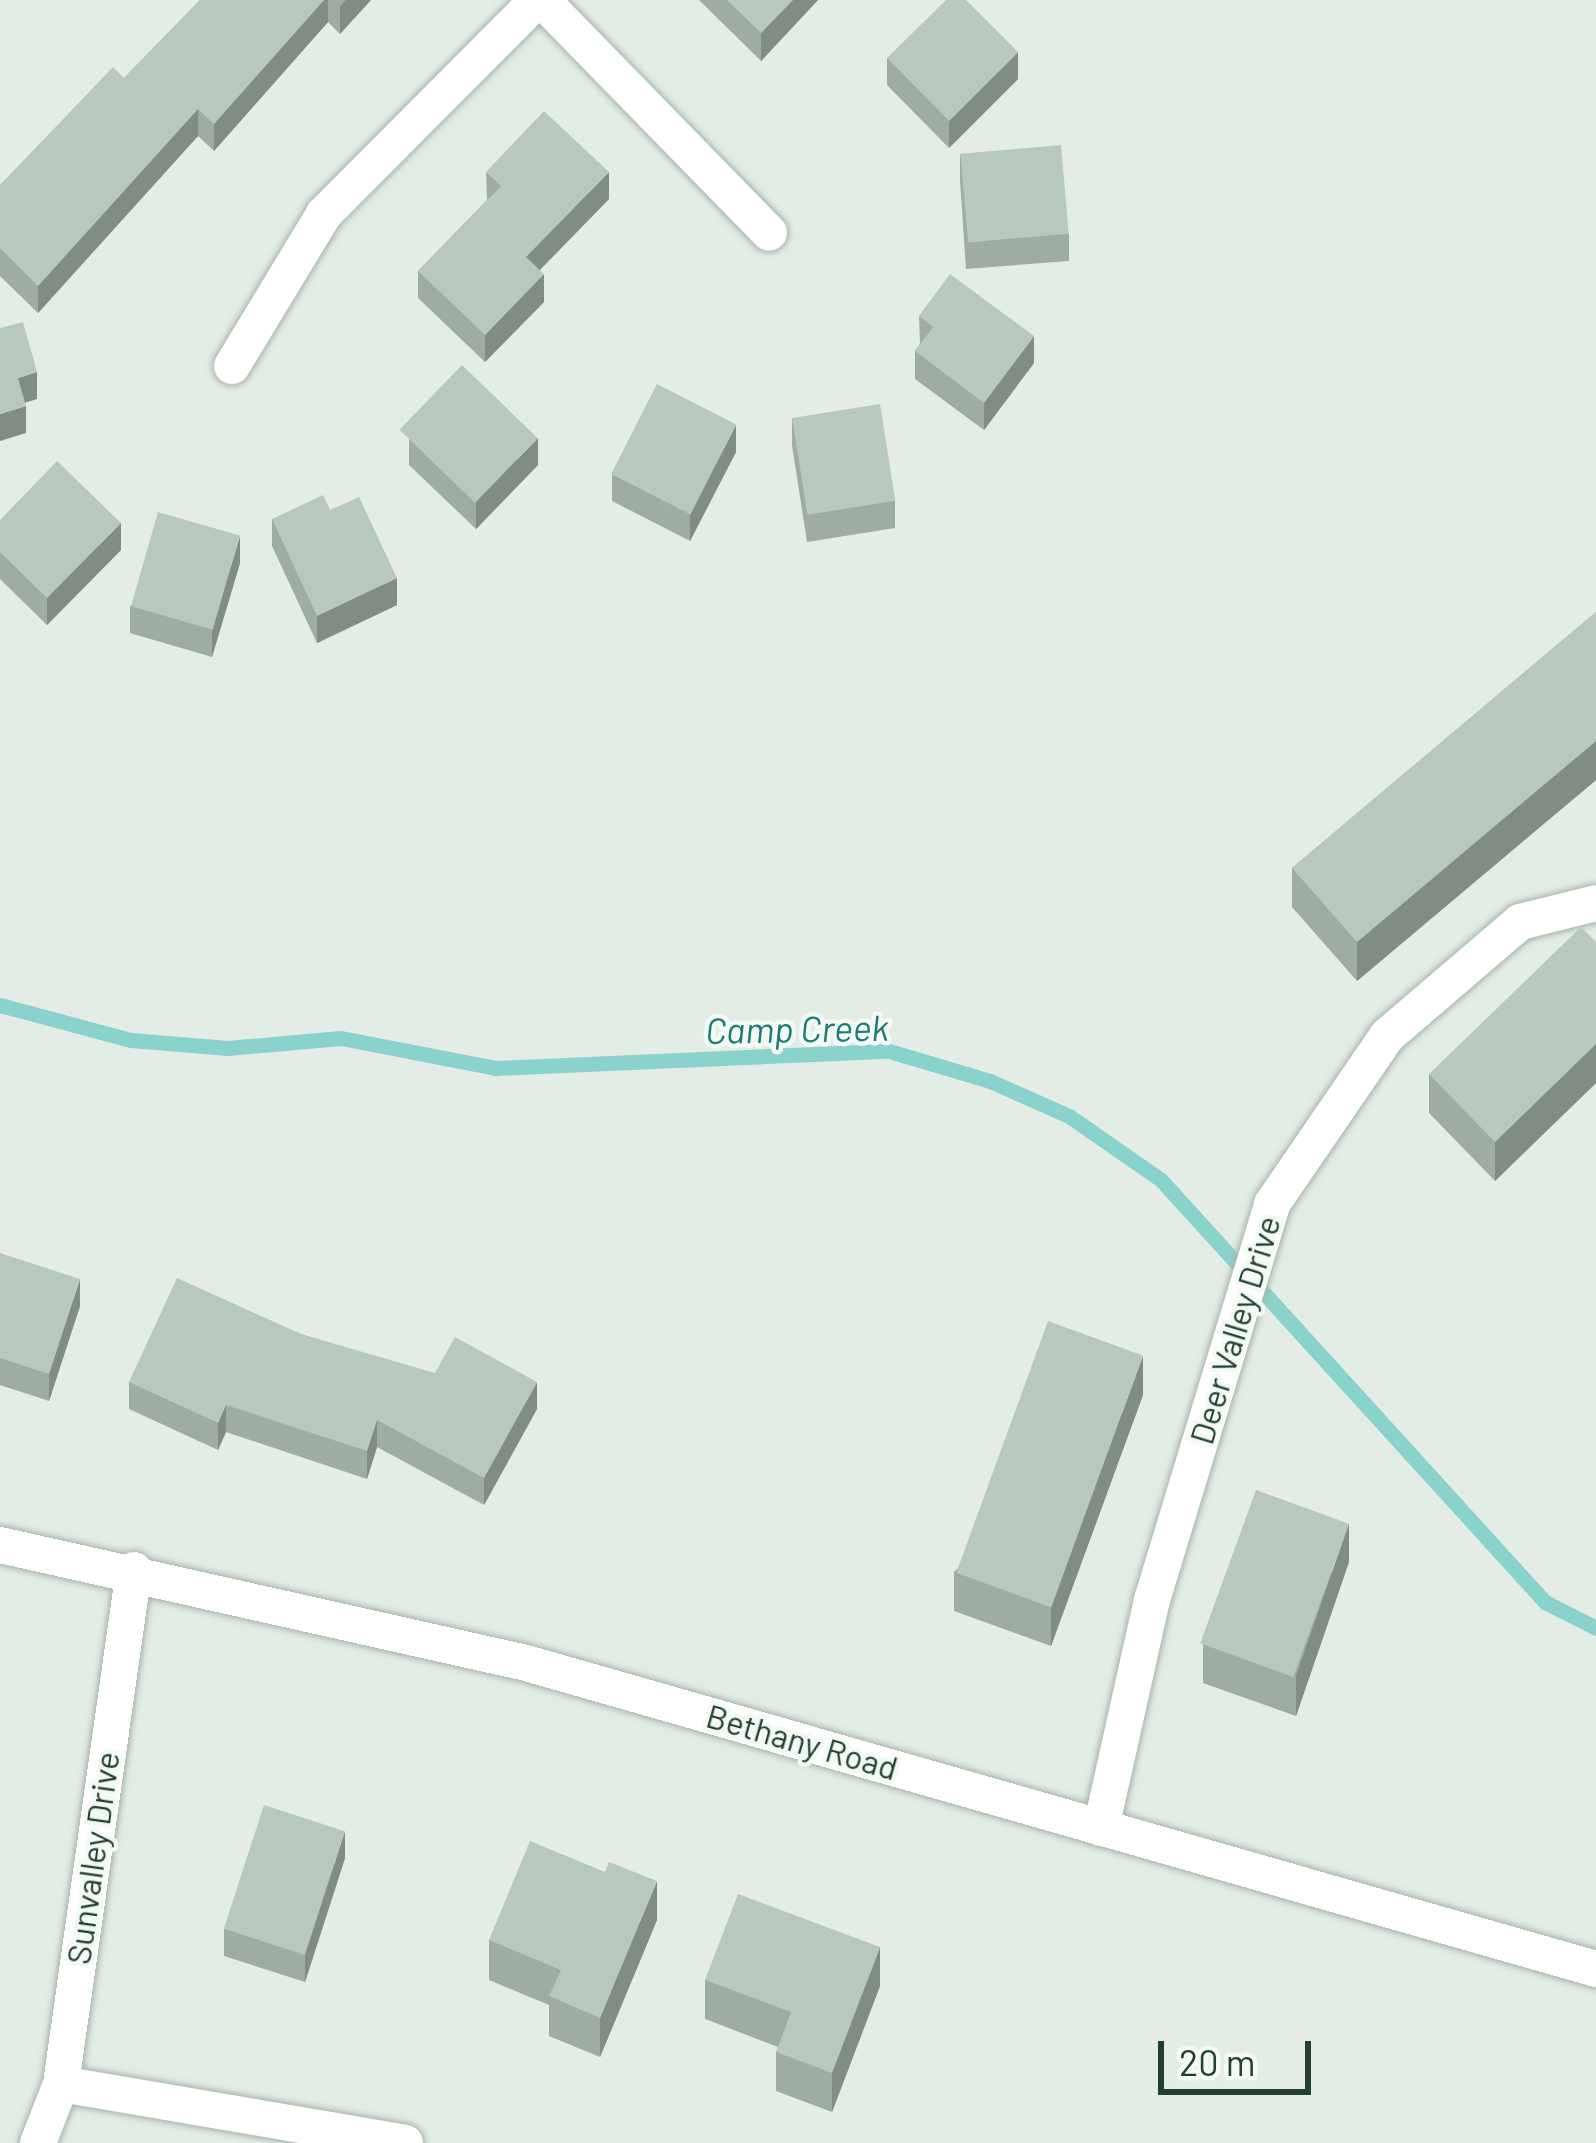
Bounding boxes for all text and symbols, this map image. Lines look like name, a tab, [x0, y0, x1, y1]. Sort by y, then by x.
water label: Camp Creek	[705, 1005, 889, 1051]
street label: Deer Valley Drive	[1181, 1211, 1289, 1449]
street label: Bethany Road	[702, 1696, 902, 1788]
street label: Sunvalley Drive	[58, 1749, 128, 1967]
scale bar	[1164, 2017, 1317, 2091]
text: 20 m	[1179, 2040, 1256, 2083]

